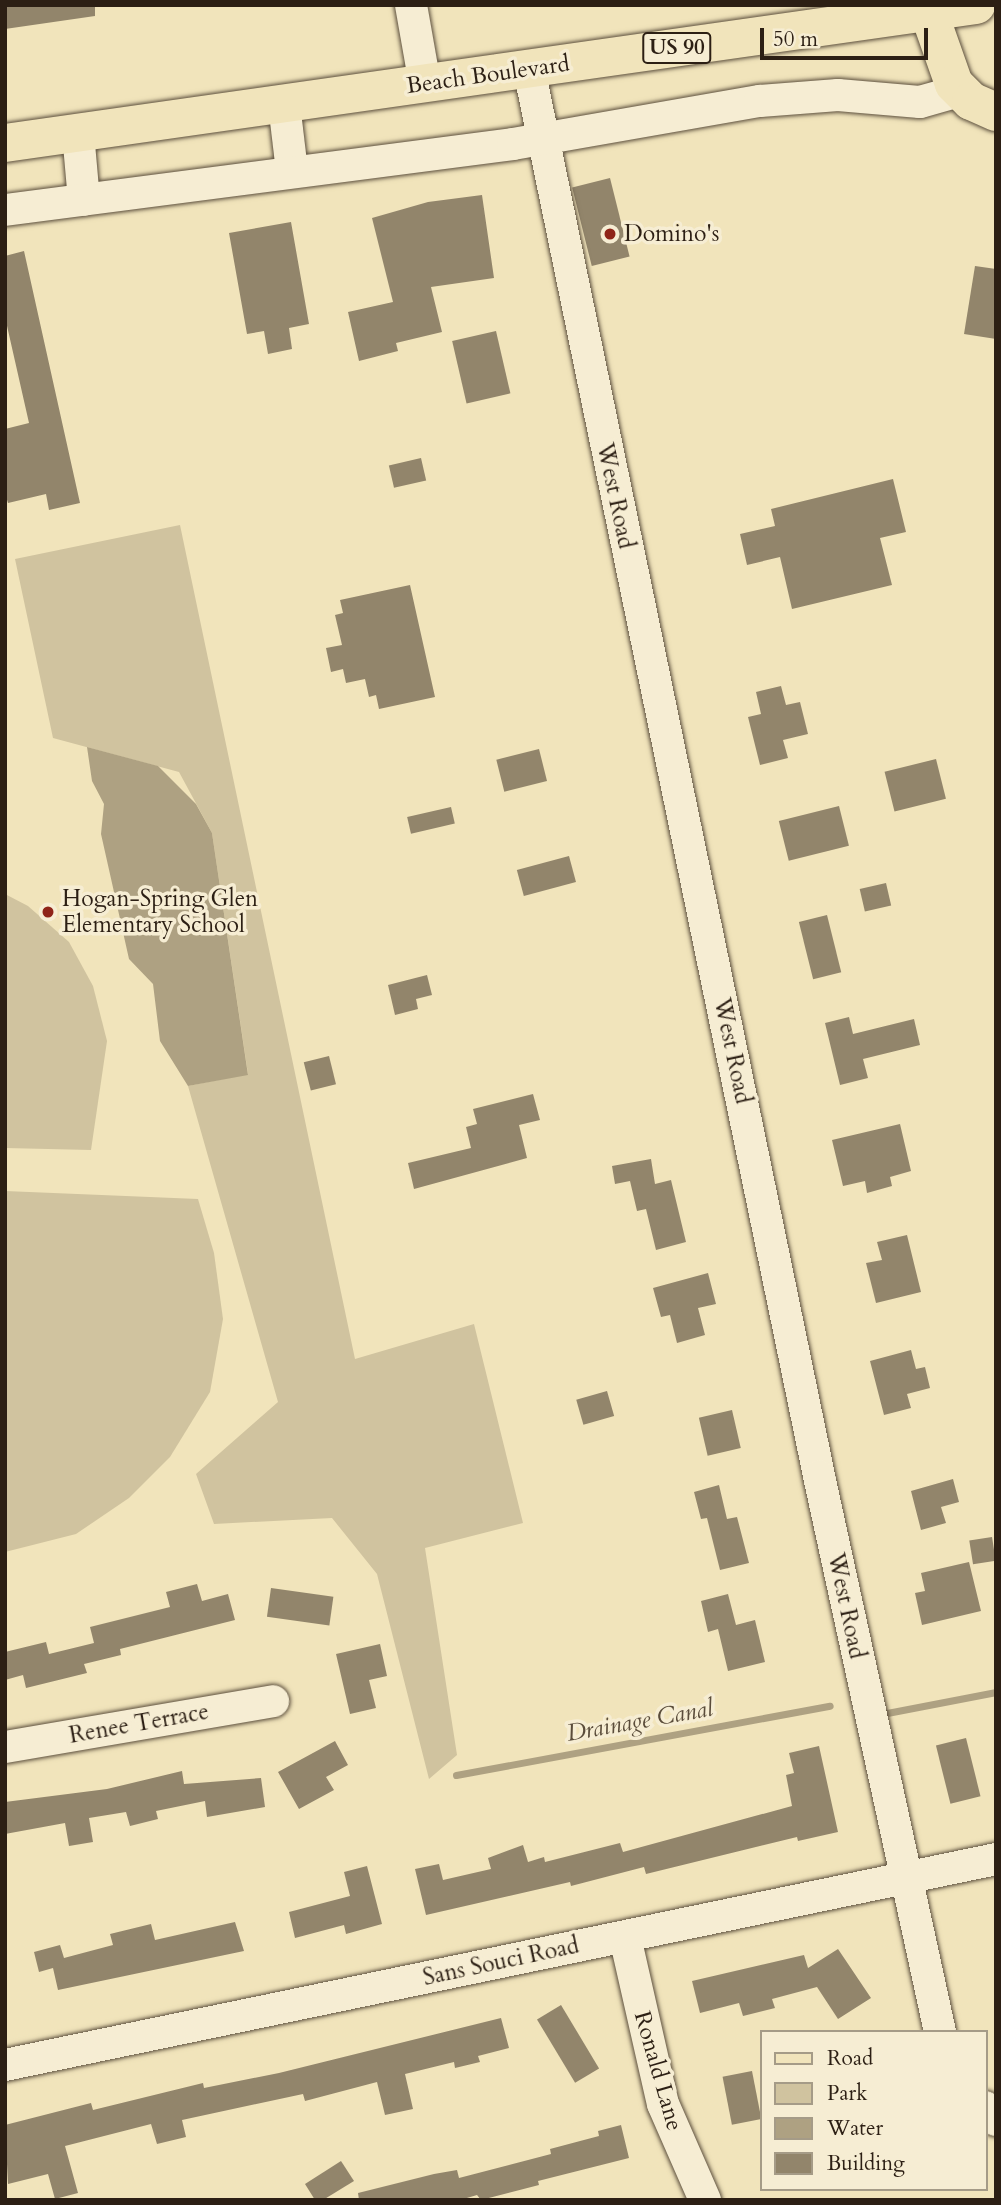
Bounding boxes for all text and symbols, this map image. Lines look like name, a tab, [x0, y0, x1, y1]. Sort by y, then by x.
scale bar	[763, 14, 931, 58]
text: 50 m	[773, 25, 818, 54]
road number: US 90	[642, 30, 712, 66]
street label: Beach Boulevard	[405, 50, 571, 100]
place label: Domino's	[624, 220, 719, 248]
marker: Domino's	[602, 226, 618, 242]
street label: West Road	[590, 441, 640, 551]
place label: Hogan-Spring Glen Elementary School	[62, 885, 258, 939]
marker: Hogan-Spring Glen Elementary School	[40, 904, 56, 920]
street label: West Road	[707, 996, 757, 1106]
street label: West Road	[821, 1551, 871, 1661]
water label: Drainage Canal	[564, 1694, 716, 1748]
street label: Renee Terrace	[67, 1698, 211, 1750]
street label: Sans Souci Road	[421, 1932, 581, 1992]
street label: Ronald Lane	[628, 2008, 688, 2134]
legend	[760, 2030, 987, 2191]
text: Road	[827, 2044, 873, 2073]
text: Park	[827, 2079, 867, 2108]
text: Water	[827, 2114, 883, 2143]
text: Building	[827, 2149, 905, 2178]

